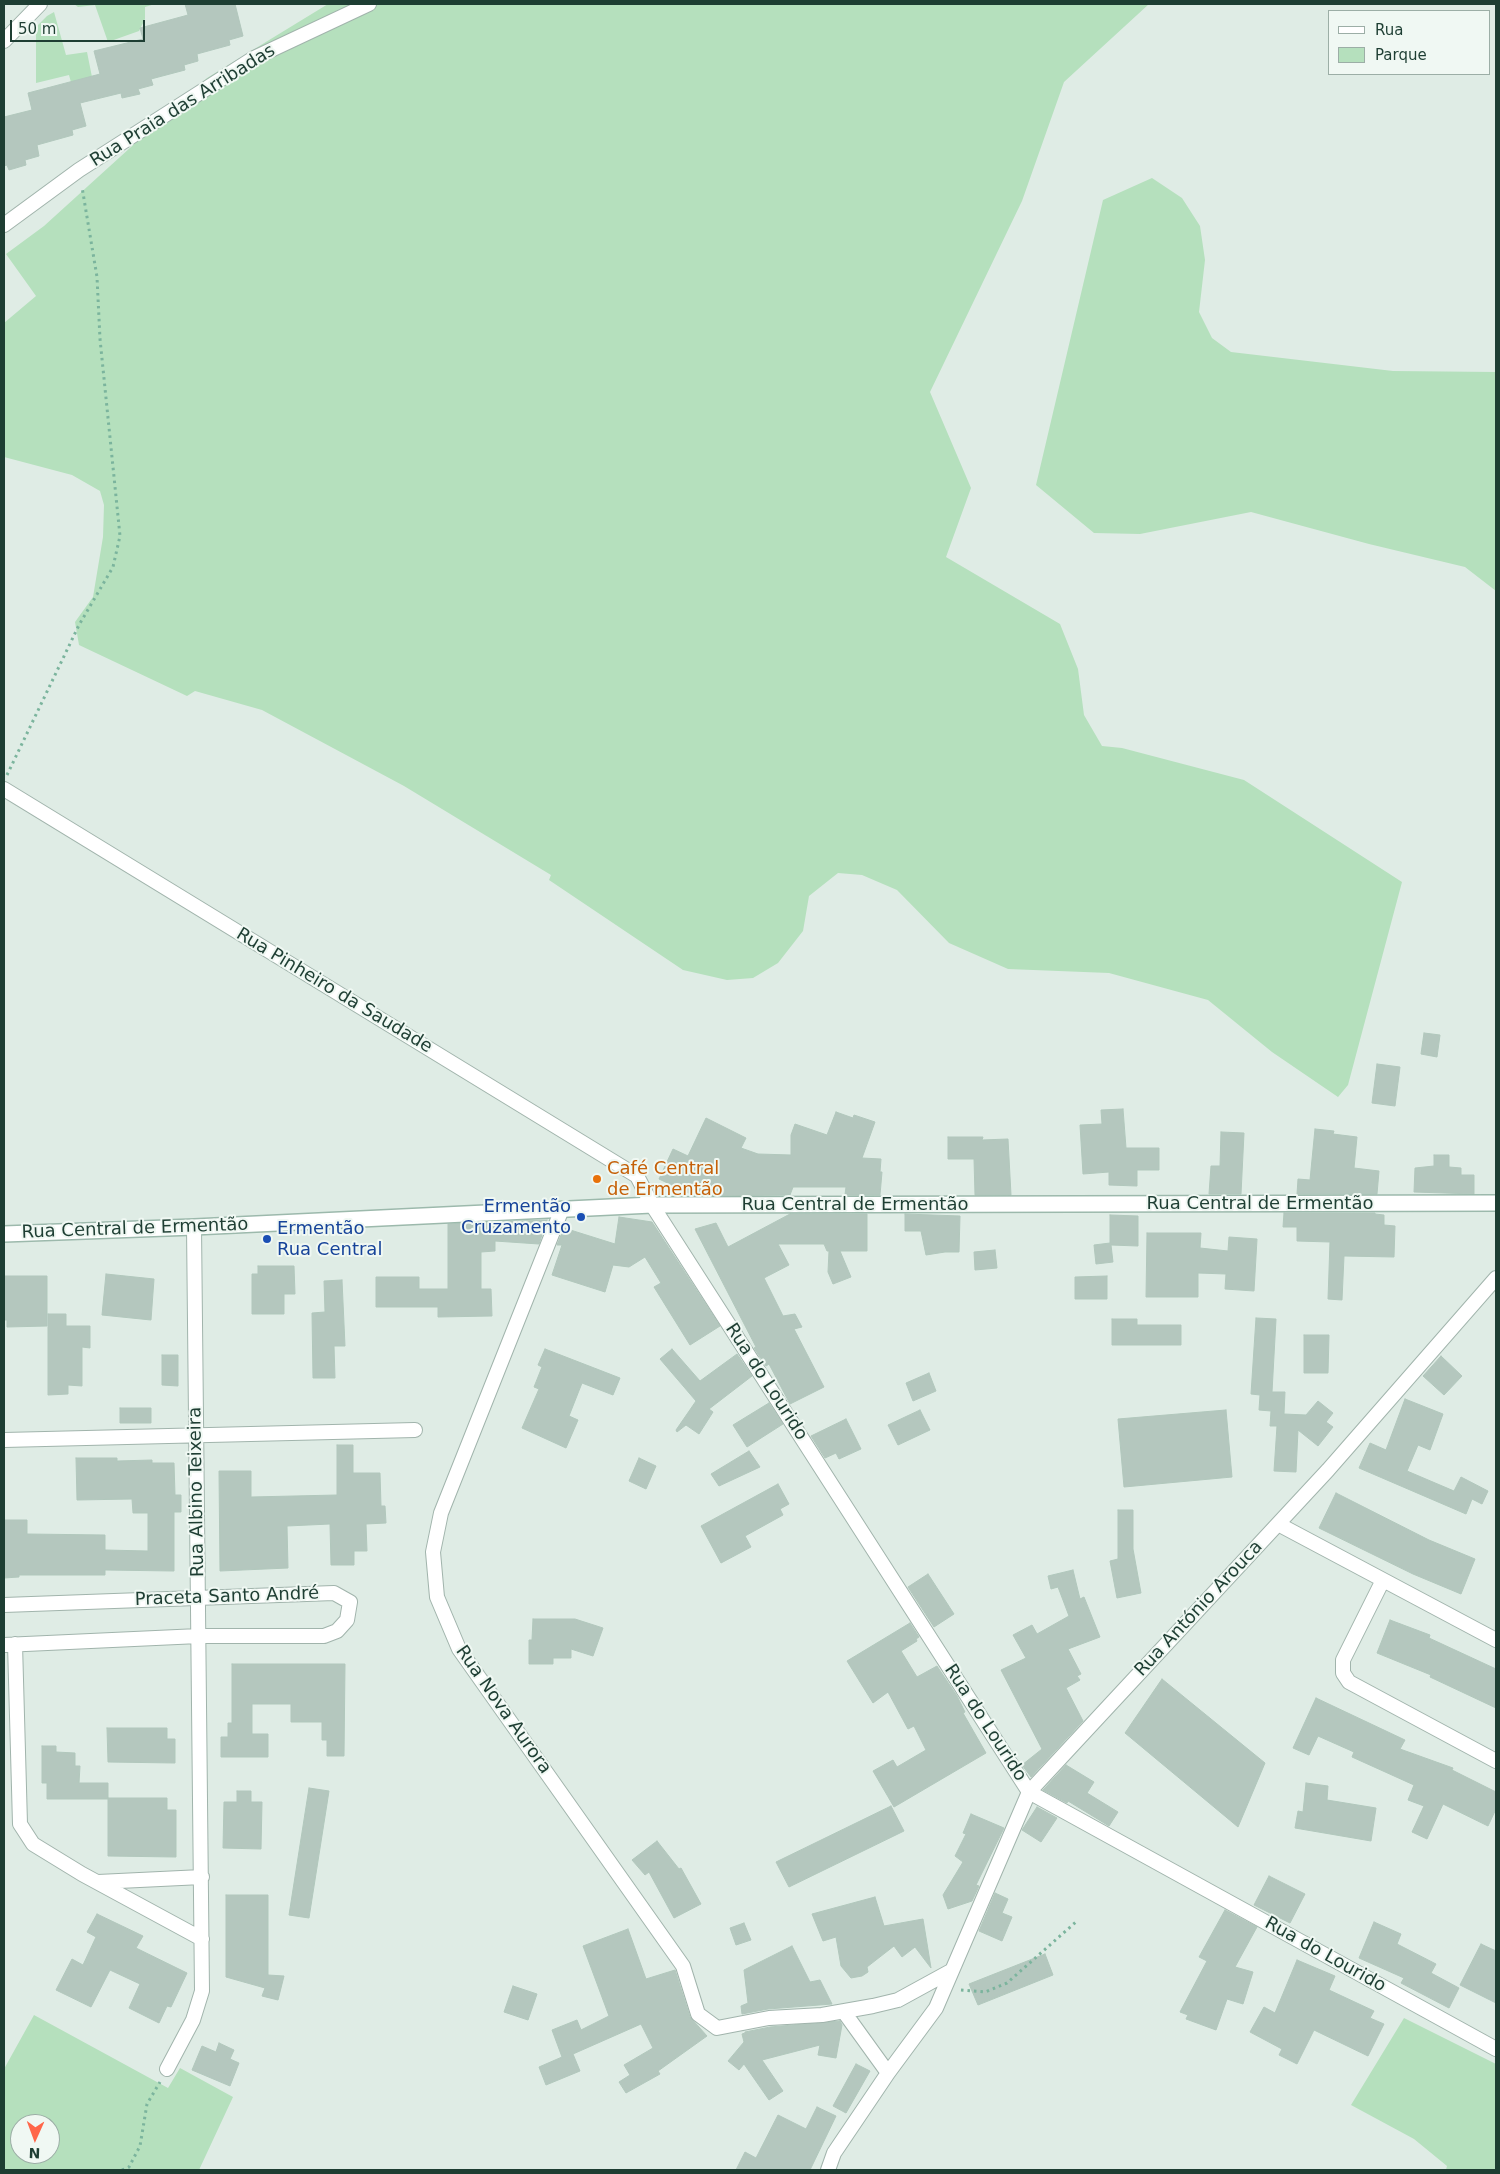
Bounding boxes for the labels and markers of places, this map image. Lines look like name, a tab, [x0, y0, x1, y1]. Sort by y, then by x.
place label: Café Central de Ermentão	[607, 1158, 723, 1200]
marker: Café Central de Ermentão	[591, 1173, 603, 1185]
place label: Ermentão Cruzamento	[461, 1196, 571, 1238]
marker: Ermentão Cruzamento	[575, 1211, 587, 1223]
place label: Ermentão Rua Central	[277, 1218, 382, 1260]
marker: Ermentão Rua Central	[261, 1233, 273, 1245]

